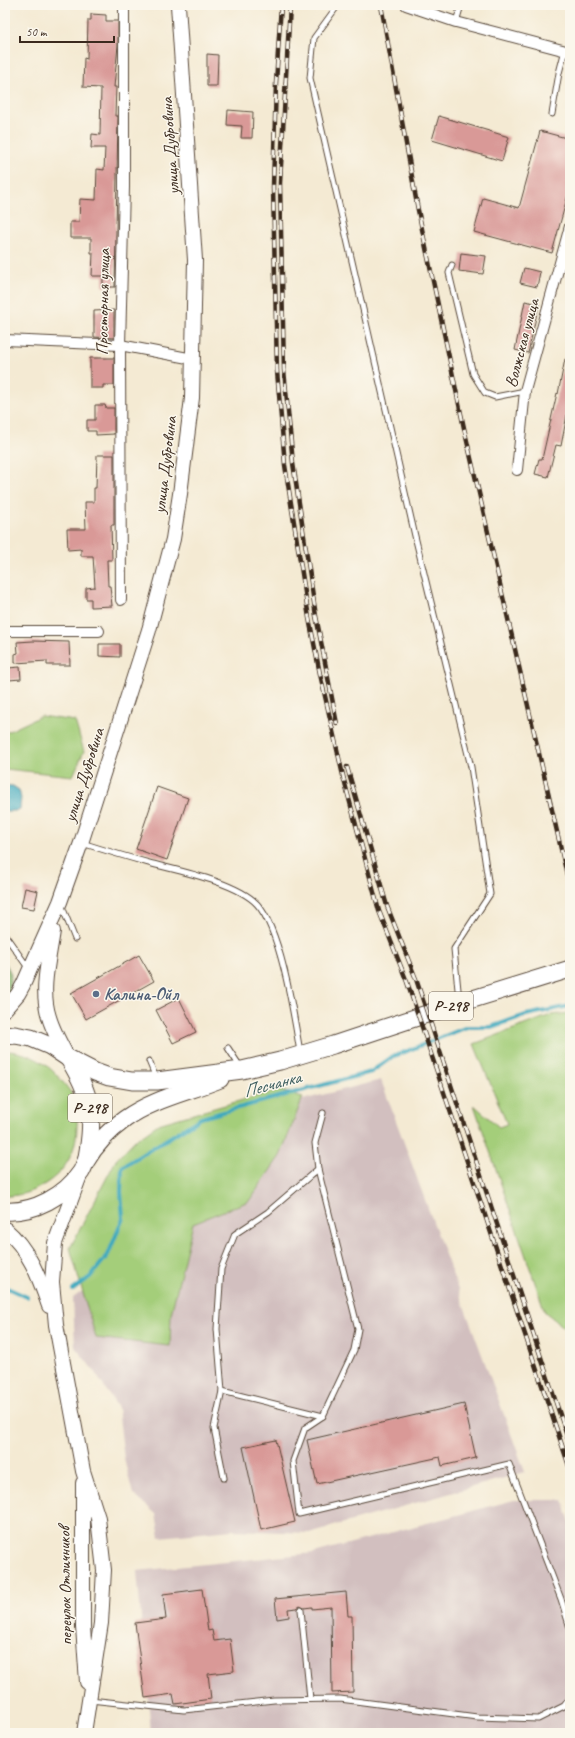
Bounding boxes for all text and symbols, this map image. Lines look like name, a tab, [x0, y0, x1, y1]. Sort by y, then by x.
scale bar	[20, 18, 114, 44]
text: 50 m	[26, 24, 48, 40]
street label: улица Дубровина	[156, 95, 184, 196]
street label: Просторная улица	[92, 247, 114, 355]
street label: Волжская улица	[500, 294, 544, 390]
street label: улица Дубровина	[149, 414, 182, 516]
street label: улица Дубровина	[59, 724, 110, 826]
place label: Калина-Ойл	[104, 984, 180, 1005]
marker: Калина-Ойл	[91, 989, 101, 999]
road number: Р-298	[429, 992, 473, 1020]
water label: Песчанка	[241, 1065, 306, 1102]
road number: Р-298	[68, 1094, 112, 1122]
street label: переулок Отличников	[53, 1523, 77, 1646]

